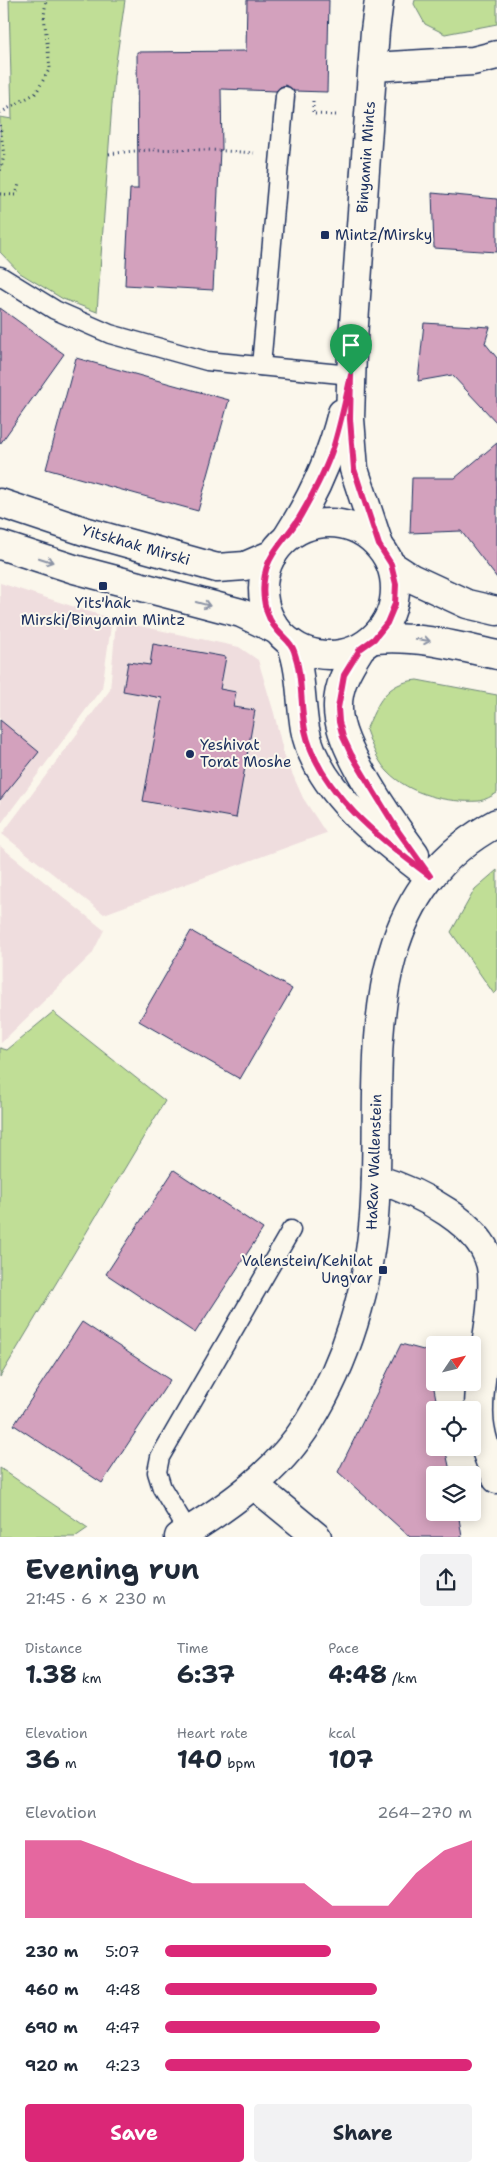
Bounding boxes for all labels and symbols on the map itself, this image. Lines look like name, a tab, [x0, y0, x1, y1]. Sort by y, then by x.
street label: Binyamin Mints	[352, 100, 380, 214]
place label: Mintz/Mirsky	[335, 225, 432, 245]
marker: Mintz/Mirsky	[319, 229, 331, 241]
pin	[330, 324, 372, 375]
street label: Yitskhak Mirski	[79, 520, 193, 570]
one-way arrow	[38, 556, 54, 565]
marker: Yits'hak Mirski/Binyamin Mintz	[97, 580, 109, 592]
place label: Yits'hak Mirski/Binyamin Mintz	[21, 593, 185, 630]
one-way arrow	[194, 600, 210, 609]
one-way arrow	[415, 636, 431, 646]
place label: Yeshivat Torat Moshe	[200, 735, 291, 772]
marker: Yeshivat Torat Moshe	[184, 748, 196, 760]
street label: HaRav Wallenstein	[362, 1094, 386, 1230]
place label: Valenstein/Kehilat Ungvar	[241, 1251, 373, 1288]
marker: Valenstein/Kehilat Ungvar	[377, 1264, 389, 1276]
north arrow	[426, 1336, 481, 1391]

